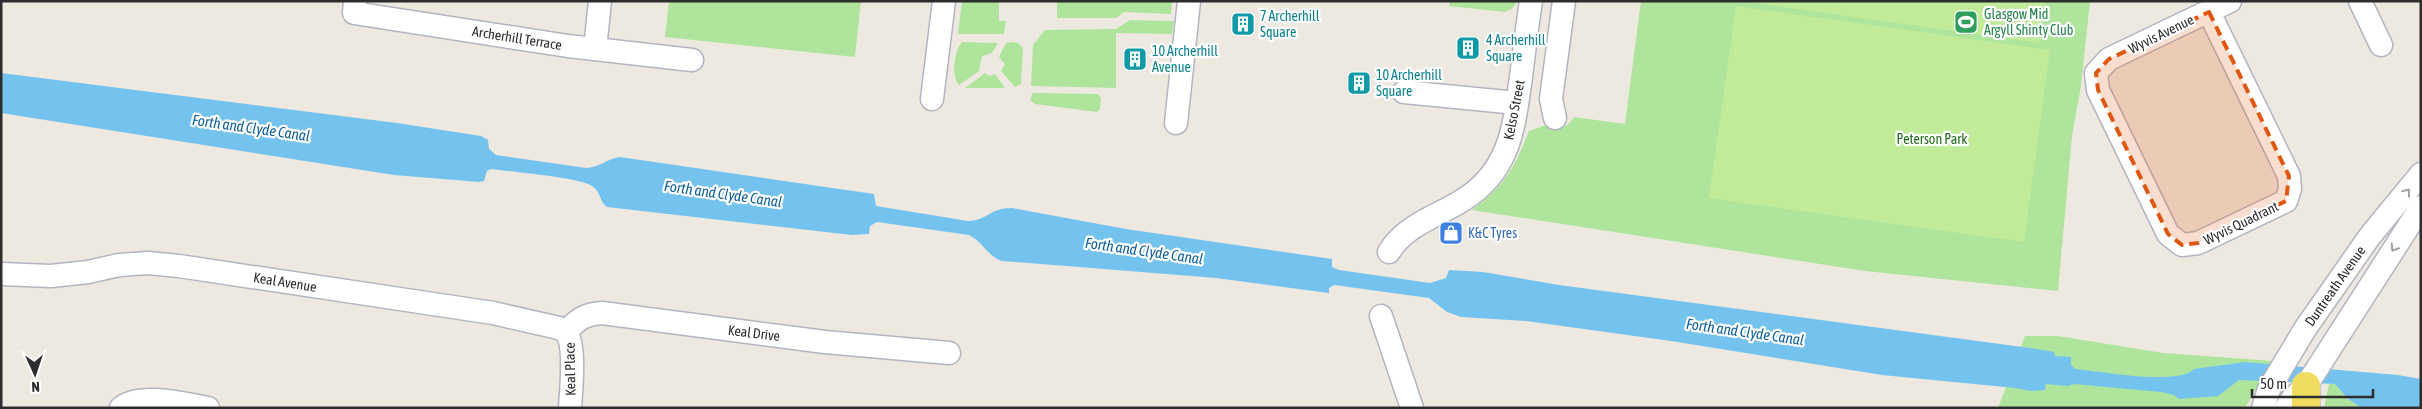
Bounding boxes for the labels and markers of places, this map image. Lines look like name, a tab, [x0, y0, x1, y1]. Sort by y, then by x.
place label: Glasgow Mid Argyll Shinty Club	[1984, 6, 2074, 38]
place label: 7 Archerhill Square	[1260, 8, 1320, 40]
sports icon: Glasgow Mid Argyll Shinty Club	[1953, 9, 1979, 35]
building icon: 7 Archerhill Square	[1230, 11, 1256, 37]
place label: 4 Archerhill Square	[1486, 32, 1546, 64]
building icon: 4 Archerhill Square	[1455, 35, 1481, 61]
place label: 10 Archerhill Avenue	[1152, 43, 1218, 75]
building icon: 10 Archerhill Avenue	[1122, 46, 1148, 72]
place label: 10 Archerhill Square	[1376, 67, 1442, 99]
building icon: 10 Archerhill Square	[1346, 70, 1372, 96]
shop icon: K&C Tyres	[1438, 220, 1464, 246]
place label: K&C Tyres	[1468, 225, 1517, 241]

